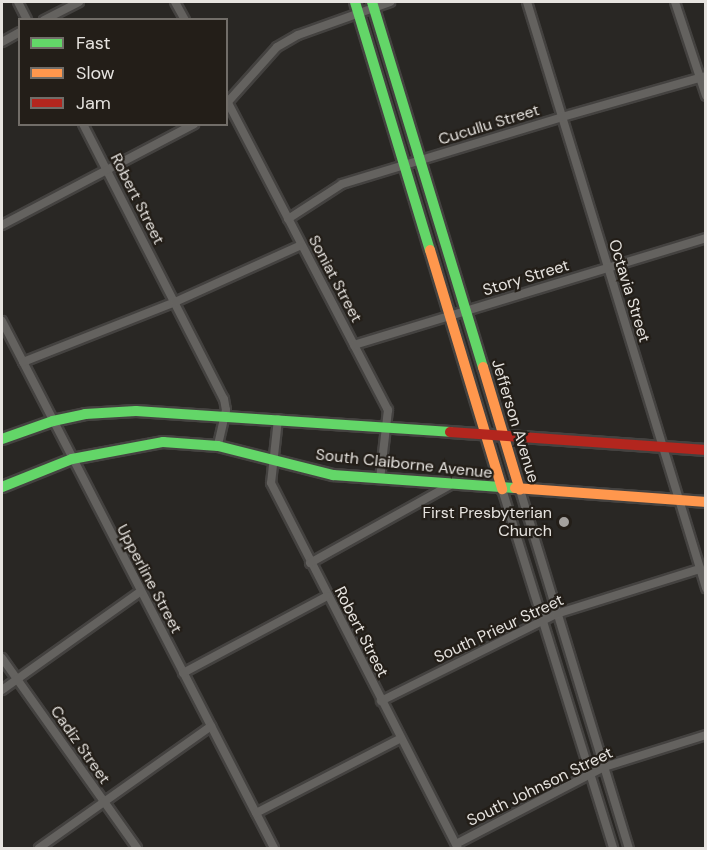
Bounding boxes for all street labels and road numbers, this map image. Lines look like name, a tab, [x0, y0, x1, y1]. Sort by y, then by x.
street label: Cucullu Street	[436, 100, 542, 150]
street label: Robert Street	[106, 150, 168, 248]
street label: Soniat Street	[304, 232, 366, 326]
street label: Octavia Street	[604, 237, 654, 345]
street label: Story Street	[481, 256, 571, 300]
street label: Jefferson Avenue	[487, 357, 543, 485]
street label: South Claiborne Avenue	[315, 445, 493, 483]
street label: Upperline Street	[112, 521, 186, 637]
street label: Robert Street	[330, 583, 392, 681]
street label: South Prieur Street	[431, 591, 567, 667]
street label: Cadiz Street	[46, 702, 114, 788]
street label: South Johnson Street	[464, 743, 616, 831]

